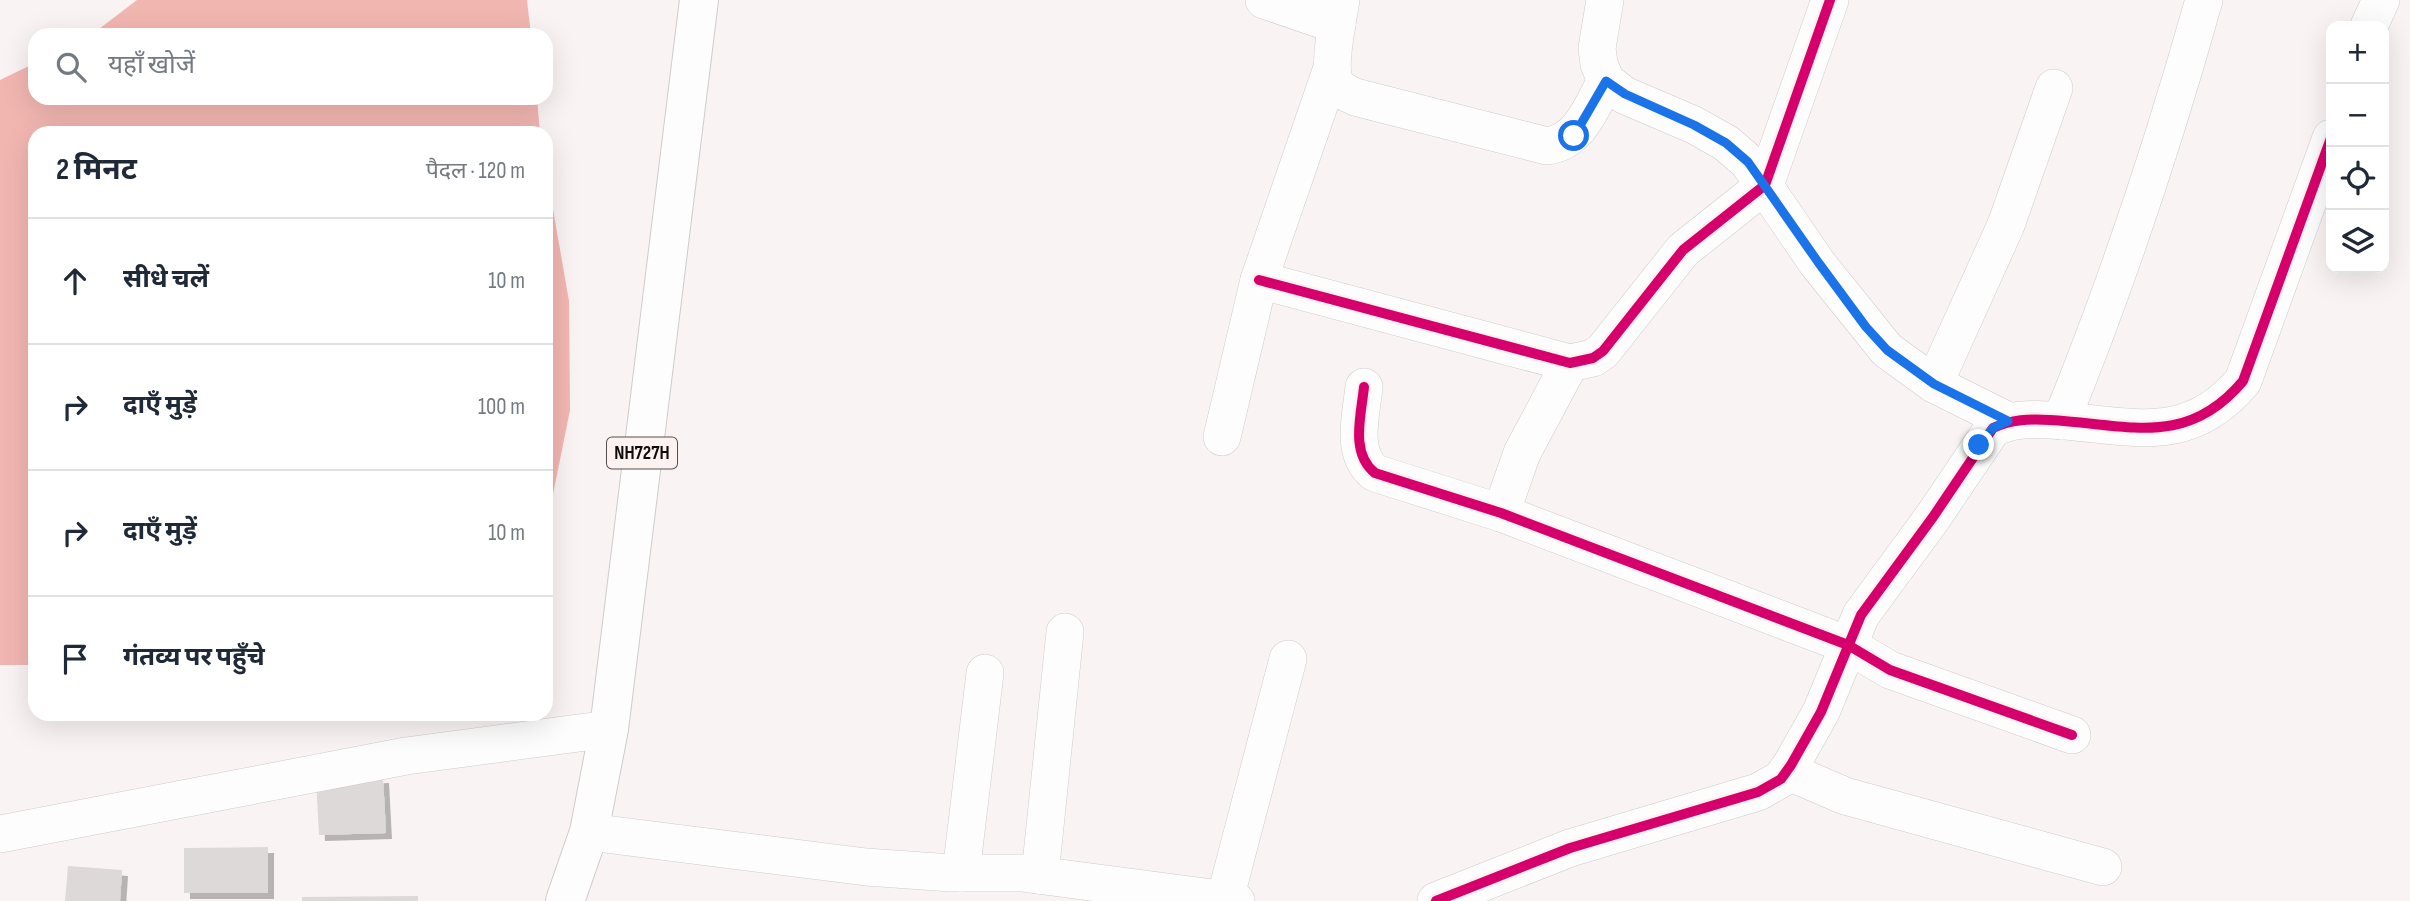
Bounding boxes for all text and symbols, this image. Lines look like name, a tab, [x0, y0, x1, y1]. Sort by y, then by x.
map controls	[2326, 21, 2389, 273]
button: +	[2326, 21, 2389, 84]
search box	[28, 28, 553, 105]
icon: search	[52, 48, 90, 86]
text: यहाँ खोजें	[108, 50, 195, 81]
button: −	[2326, 84, 2389, 147]
route start	[1558, 120, 1589, 151]
button: locate	[2326, 147, 2389, 210]
text: 2 मिनट	[56, 152, 137, 188]
text: पैदल · 120 m	[426, 157, 525, 185]
button: layers	[2326, 210, 2389, 273]
icon: ahead	[56, 262, 94, 300]
text: सीधे चलें	[123, 264, 209, 295]
text: 10 m	[488, 267, 525, 295]
icon: right	[56, 388, 94, 426]
text: दाएँ मुड़ें	[123, 390, 197, 421]
text: 100 m	[478, 393, 525, 421]
route end	[1963, 429, 1994, 460]
road number: NH727H	[607, 437, 677, 468]
icon: right	[56, 514, 94, 552]
text: दाएँ मुड़ें	[123, 516, 197, 547]
text: 10 m	[488, 519, 525, 547]
icon: arrive	[56, 640, 94, 678]
text: गंतव्य पर पहुँचे	[123, 642, 265, 673]

